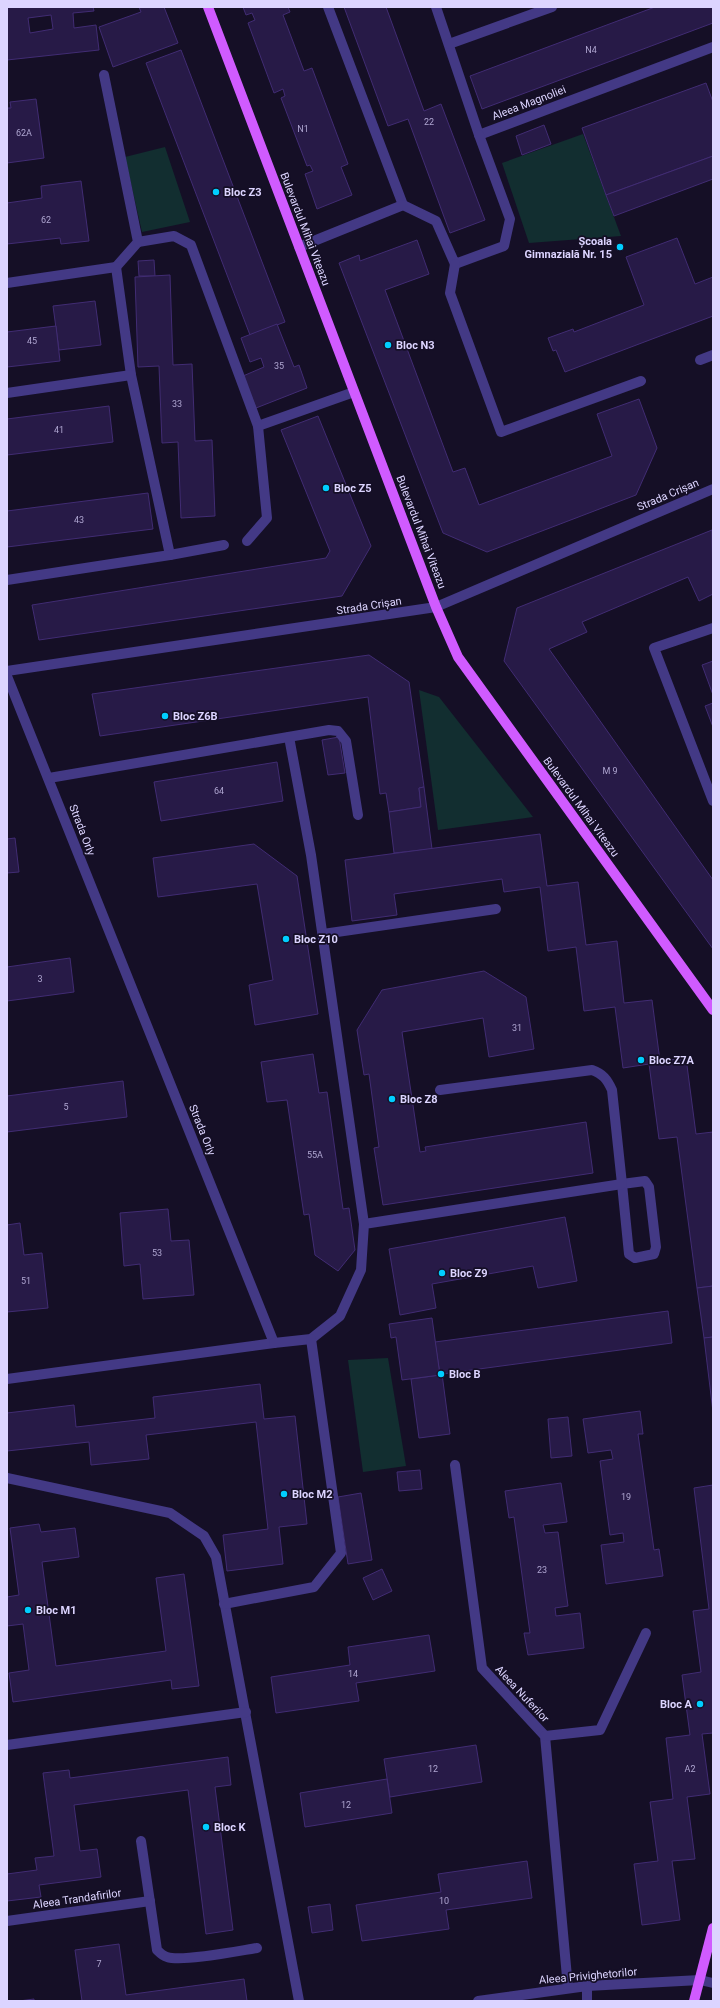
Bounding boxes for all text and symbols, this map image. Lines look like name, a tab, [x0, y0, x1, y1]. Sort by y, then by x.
house number: N4	[585, 45, 597, 55]
street label: Aleea Magnoliei	[490, 83, 568, 123]
house number: 22	[424, 117, 434, 127]
house number: N1	[297, 124, 309, 134]
house number: 62A	[16, 128, 32, 138]
street label: Bulevardul Mihai Viteazu	[277, 171, 333, 287]
place label: Bloc Z3	[224, 186, 262, 199]
marker: Bloc Z3	[211, 187, 221, 197]
house number: 62	[41, 215, 51, 225]
place label: Școala Gimnazială Nr. 15	[525, 235, 612, 261]
marker: Școala Gimnazială Nr. 15	[615, 242, 625, 252]
house number: 45	[27, 336, 37, 346]
place label: Bloc N3	[396, 339, 435, 352]
marker: Bloc N3	[383, 340, 393, 350]
house number: 35	[274, 361, 284, 371]
house number: 33	[172, 399, 182, 409]
house number: 41	[54, 425, 64, 435]
street label: Bulevardul Mihai Viteazu	[393, 474, 449, 590]
street label: Strada Crișan	[635, 476, 701, 514]
place label: Bloc Z5	[334, 482, 372, 495]
marker: Bloc Z5	[321, 483, 331, 493]
house number: 43	[74, 515, 84, 525]
street label: Strada Crișan	[335, 594, 403, 618]
place label: Bloc Z6B	[173, 710, 218, 723]
marker: Bloc Z6B	[160, 711, 170, 721]
street label: Bulevardul Mihai Viteazu	[540, 755, 622, 859]
house number: M 9	[602, 766, 618, 776]
house number: 64	[214, 786, 224, 796]
street label: Strada Orly	[66, 803, 98, 858]
place label: Bloc Z10	[294, 933, 338, 946]
marker: Bloc Z10	[281, 934, 291, 944]
house number: 3	[37, 974, 43, 984]
house number: 31	[512, 1023, 522, 1033]
place label: Bloc Z7A	[649, 1054, 695, 1067]
marker: Bloc Z7A	[636, 1055, 646, 1065]
place label: Bloc Z8	[400, 1093, 438, 1106]
marker: Bloc Z8	[387, 1094, 397, 1104]
house number: 5	[63, 1102, 69, 1112]
street label: Strada Orly	[186, 1103, 218, 1158]
house number: 55A	[307, 1150, 323, 1160]
house number: 53	[152, 1248, 162, 1258]
place label: Bloc Z9	[450, 1267, 488, 1280]
marker: Bloc Z9	[437, 1268, 447, 1278]
house number: 51	[21, 1276, 31, 1286]
place label: Bloc B	[449, 1368, 481, 1381]
marker: Bloc B	[436, 1369, 446, 1379]
place label: Bloc M2	[292, 1488, 333, 1501]
marker: Bloc M2	[279, 1489, 289, 1499]
house number: 19	[621, 1492, 631, 1502]
house number: 23	[537, 1565, 547, 1575]
place label: Bloc M1	[36, 1604, 77, 1617]
marker: Bloc M1	[23, 1605, 33, 1615]
street label: Aleea Nuferilor	[492, 1663, 552, 1725]
house number: 14	[348, 1669, 358, 1679]
place label: Bloc A	[660, 1698, 693, 1711]
marker: Bloc A	[695, 1699, 705, 1709]
house number: 12	[428, 1764, 438, 1774]
house number: A2	[685, 1764, 695, 1774]
house number: 12	[341, 1800, 351, 1810]
place label: Bloc K	[214, 1821, 247, 1834]
marker: Bloc K	[201, 1822, 211, 1832]
street label: Aleea Trandafirilor	[32, 1886, 122, 1912]
house number: 10	[439, 1896, 449, 1906]
house number: 7	[96, 1959, 102, 1969]
street label: Aleea Privighetorilor	[538, 1965, 638, 1987]

